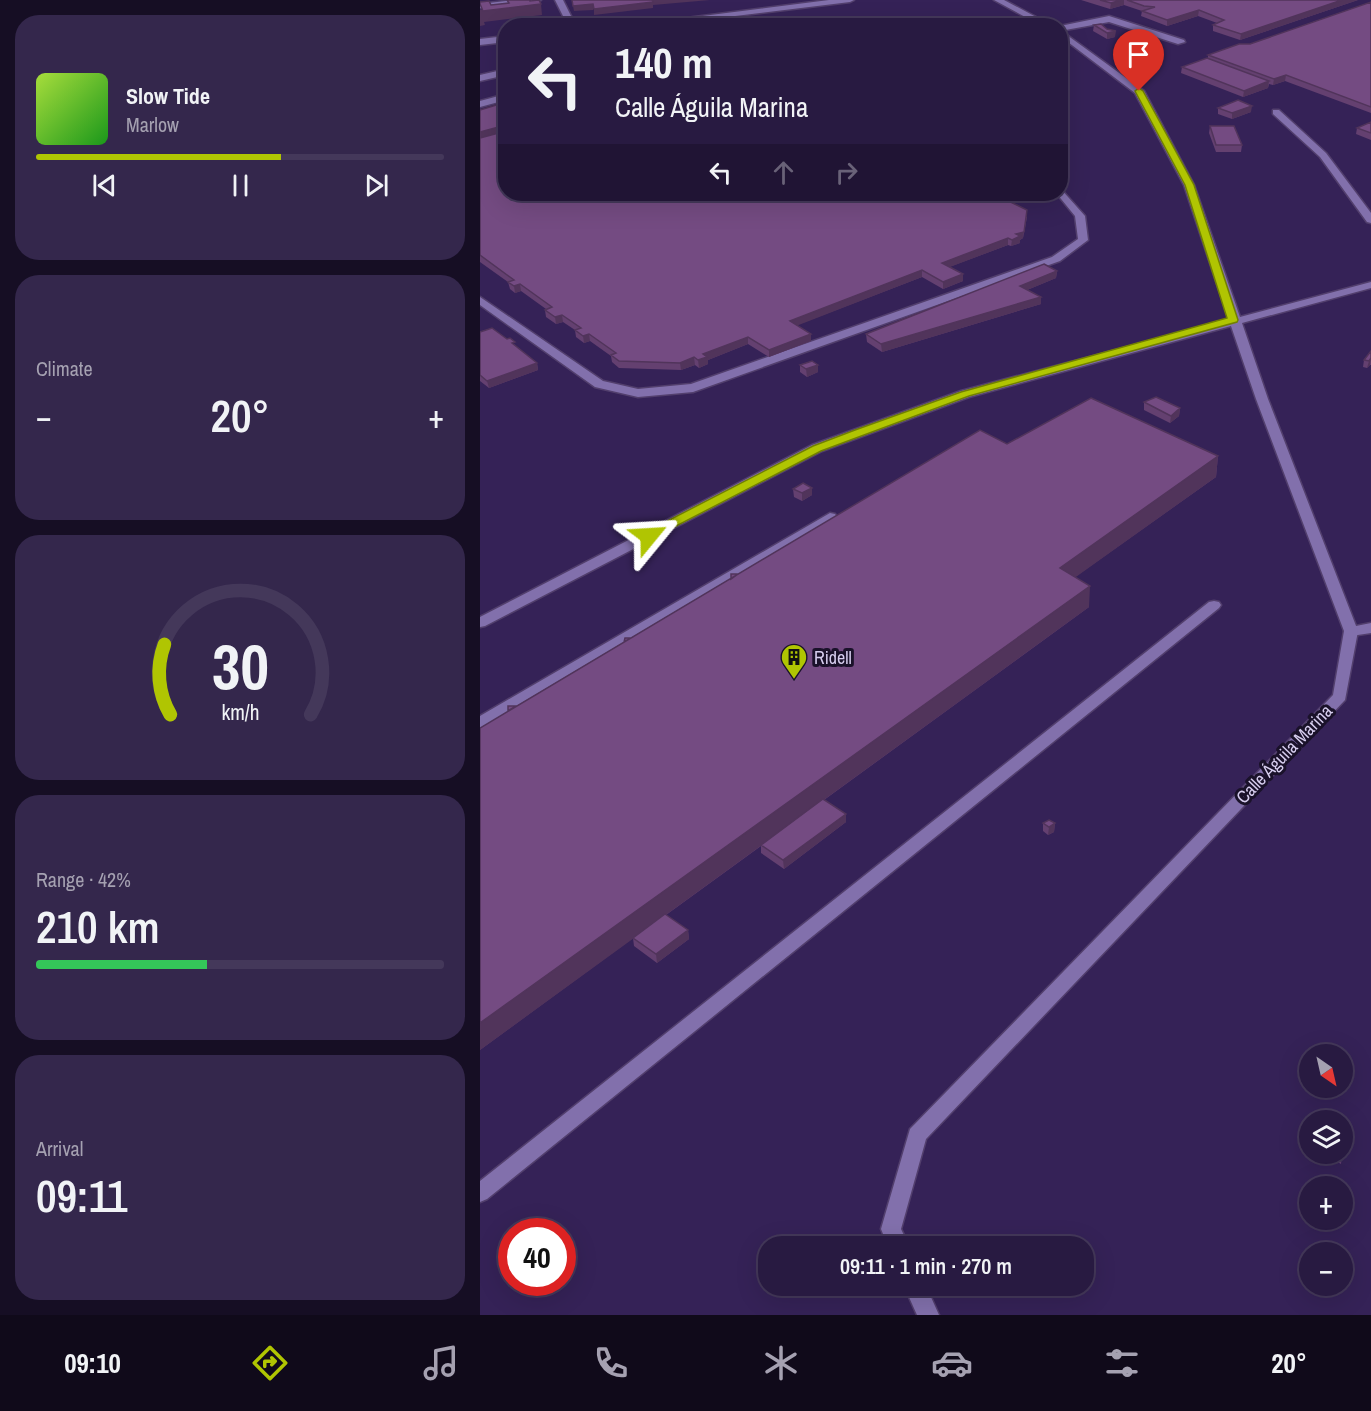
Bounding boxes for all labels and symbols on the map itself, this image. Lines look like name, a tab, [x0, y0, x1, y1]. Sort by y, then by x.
pin	[1113, 29, 1164, 91]
position arrow	[617, 504, 681, 568]
building icon: Ridell	[779, 642, 809, 680]
place label: Ridell	[814, 645, 852, 670]
street label: Calle Águila Marina	[1230, 699, 1338, 809]
north arrow	[1299, 1044, 1353, 1098]
speed limit sign: 40	[498, 1218, 576, 1296]

